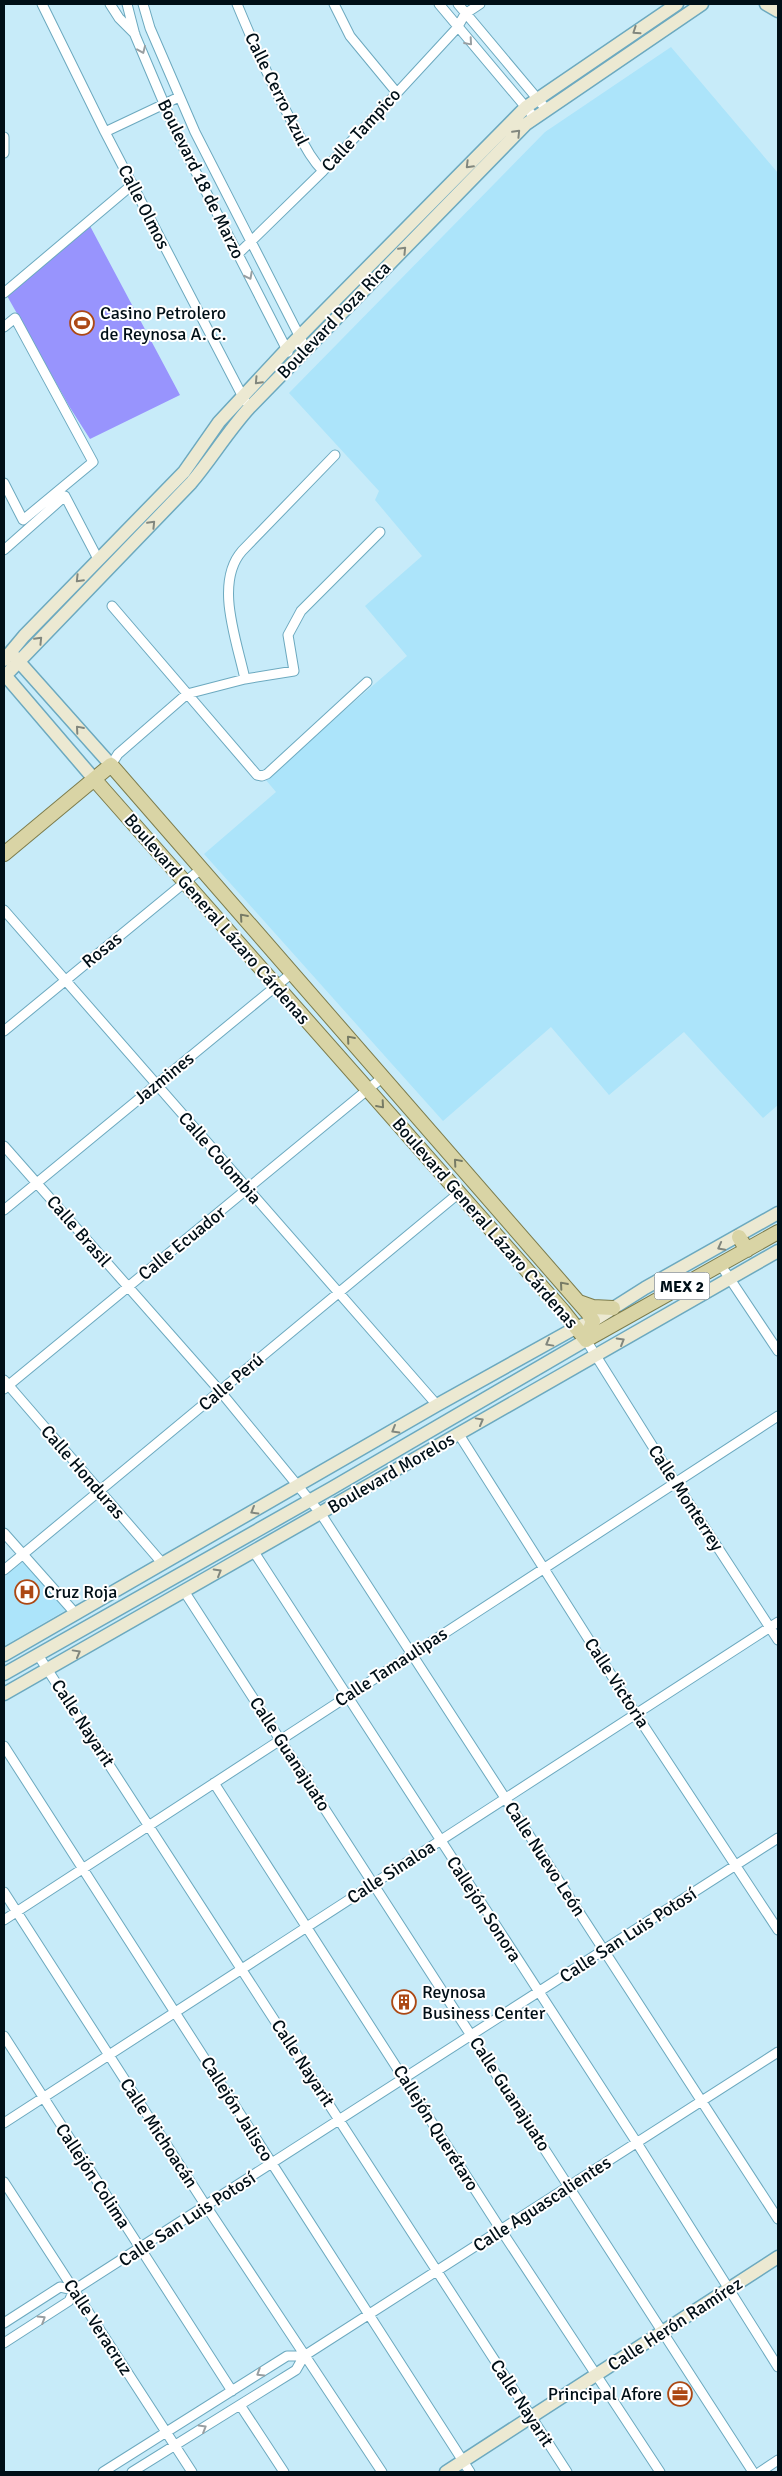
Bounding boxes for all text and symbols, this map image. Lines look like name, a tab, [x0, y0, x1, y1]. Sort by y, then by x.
one-way arrow	[633, 25, 642, 34]
street label: Calle Cerro Azul	[240, 29, 314, 149]
one-way arrow	[463, 36, 472, 45]
one-way arrow	[135, 45, 146, 54]
street label: Calle Tampico	[317, 84, 405, 176]
street label: Boulevard 18 de Marzo	[153, 96, 249, 262]
one-way arrow	[511, 130, 520, 139]
one-way arrow	[466, 159, 475, 168]
street label: Calle Olmos	[113, 161, 175, 253]
one-way arrow	[397, 246, 406, 255]
street label: Boulevard Poza Rica	[272, 257, 396, 383]
one-way arrow	[243, 271, 253, 280]
place label: Casino Petrolero de Reynosa A. C.	[100, 302, 226, 345]
sports icon: Casino Petrolero de Reynosa A. C.	[69, 310, 95, 336]
one-way arrow	[255, 376, 264, 385]
one-way arrow	[146, 520, 155, 529]
one-way arrow	[76, 573, 85, 582]
one-way arrow	[33, 637, 42, 646]
one-way arrow	[75, 725, 84, 734]
street label: Boulevard General Lázaro Cárdenas	[119, 809, 315, 1029]
one-way arrow	[241, 914, 249, 923]
street label: Rosas	[78, 927, 126, 973]
one-way arrow	[347, 1036, 356, 1045]
street label: Jazmines	[130, 1047, 198, 1109]
one-way arrow	[375, 1099, 384, 1108]
street label: Calle Colombia	[174, 1107, 266, 1209]
street label: Boulevard General Lázaro Cárdenas	[387, 1113, 583, 1333]
one-way arrow	[454, 1159, 463, 1168]
street label: Calle Brasil	[42, 1191, 116, 1271]
street label: Calle Ecuador	[134, 1201, 230, 1285]
one-way arrow	[717, 1241, 726, 1251]
road number: MEX 2	[654, 1272, 710, 1300]
one-way arrow	[560, 1281, 569, 1290]
one-way arrow	[545, 1337, 554, 1347]
one-way arrow	[616, 1337, 625, 1347]
street label: Calle Perú	[194, 1348, 268, 1416]
one-way arrow	[474, 1418, 483, 1428]
street label: Calle Honduras	[36, 1421, 130, 1524]
one-way arrow	[392, 1424, 401, 1434]
street label: Boulevard Morelos	[324, 1428, 458, 1518]
street label: Calle Monterrey	[644, 1441, 729, 1556]
one-way arrow	[250, 1504, 259, 1514]
one-way arrow	[212, 1569, 221, 1579]
hospital icon: Cruz Roja	[14, 1579, 40, 1605]
place label: Cruz Roja	[44, 1581, 117, 1603]
street label: Calle Tamaulipas	[331, 1622, 451, 1712]
street label: Calle Victoria	[580, 1634, 654, 1732]
one-way arrow	[71, 1649, 80, 1659]
street label: Calle Nayarit	[47, 1675, 119, 1771]
street label: Calle Guanajuato	[245, 1693, 335, 1815]
street label: Calle Nuevo León	[500, 1798, 590, 1920]
street label: Calle Sinaloa	[343, 1835, 439, 1909]
street label: Callejón Sonora	[442, 1852, 526, 1966]
street label: Calle San Luis Potosí	[556, 1883, 701, 1987]
place label: Reynosa Business Center	[422, 1981, 546, 2024]
building icon: Reynosa Business Center	[391, 1989, 417, 2015]
street label: Calle Nayarit	[267, 2015, 339, 2111]
street label: Calle Guanajuato	[465, 2033, 555, 2155]
street label: Callejón Jalisco	[196, 2052, 278, 2166]
street label: Callejón Querétaro	[388, 2061, 484, 2195]
street label: Calle Michoacán	[115, 2074, 203, 2192]
street label: Callejón Colima	[51, 2119, 135, 2233]
street label: Calle Aguascalientes	[469, 2151, 615, 2257]
street label: Calle San Luis Potosí	[115, 2167, 260, 2271]
street label: Calle Herón Ramírez	[604, 2272, 746, 2376]
street label: Calle Veracruz	[59, 2275, 137, 2379]
one-way arrow	[36, 2315, 45, 2325]
street label: Calle Nayarit	[486, 2355, 558, 2451]
one-way arrow	[257, 2366, 266, 2376]
office icon: Principal Afore	[667, 2381, 693, 2407]
place label: Principal Afore	[548, 2383, 662, 2405]
one-way arrow	[198, 2424, 207, 2434]

